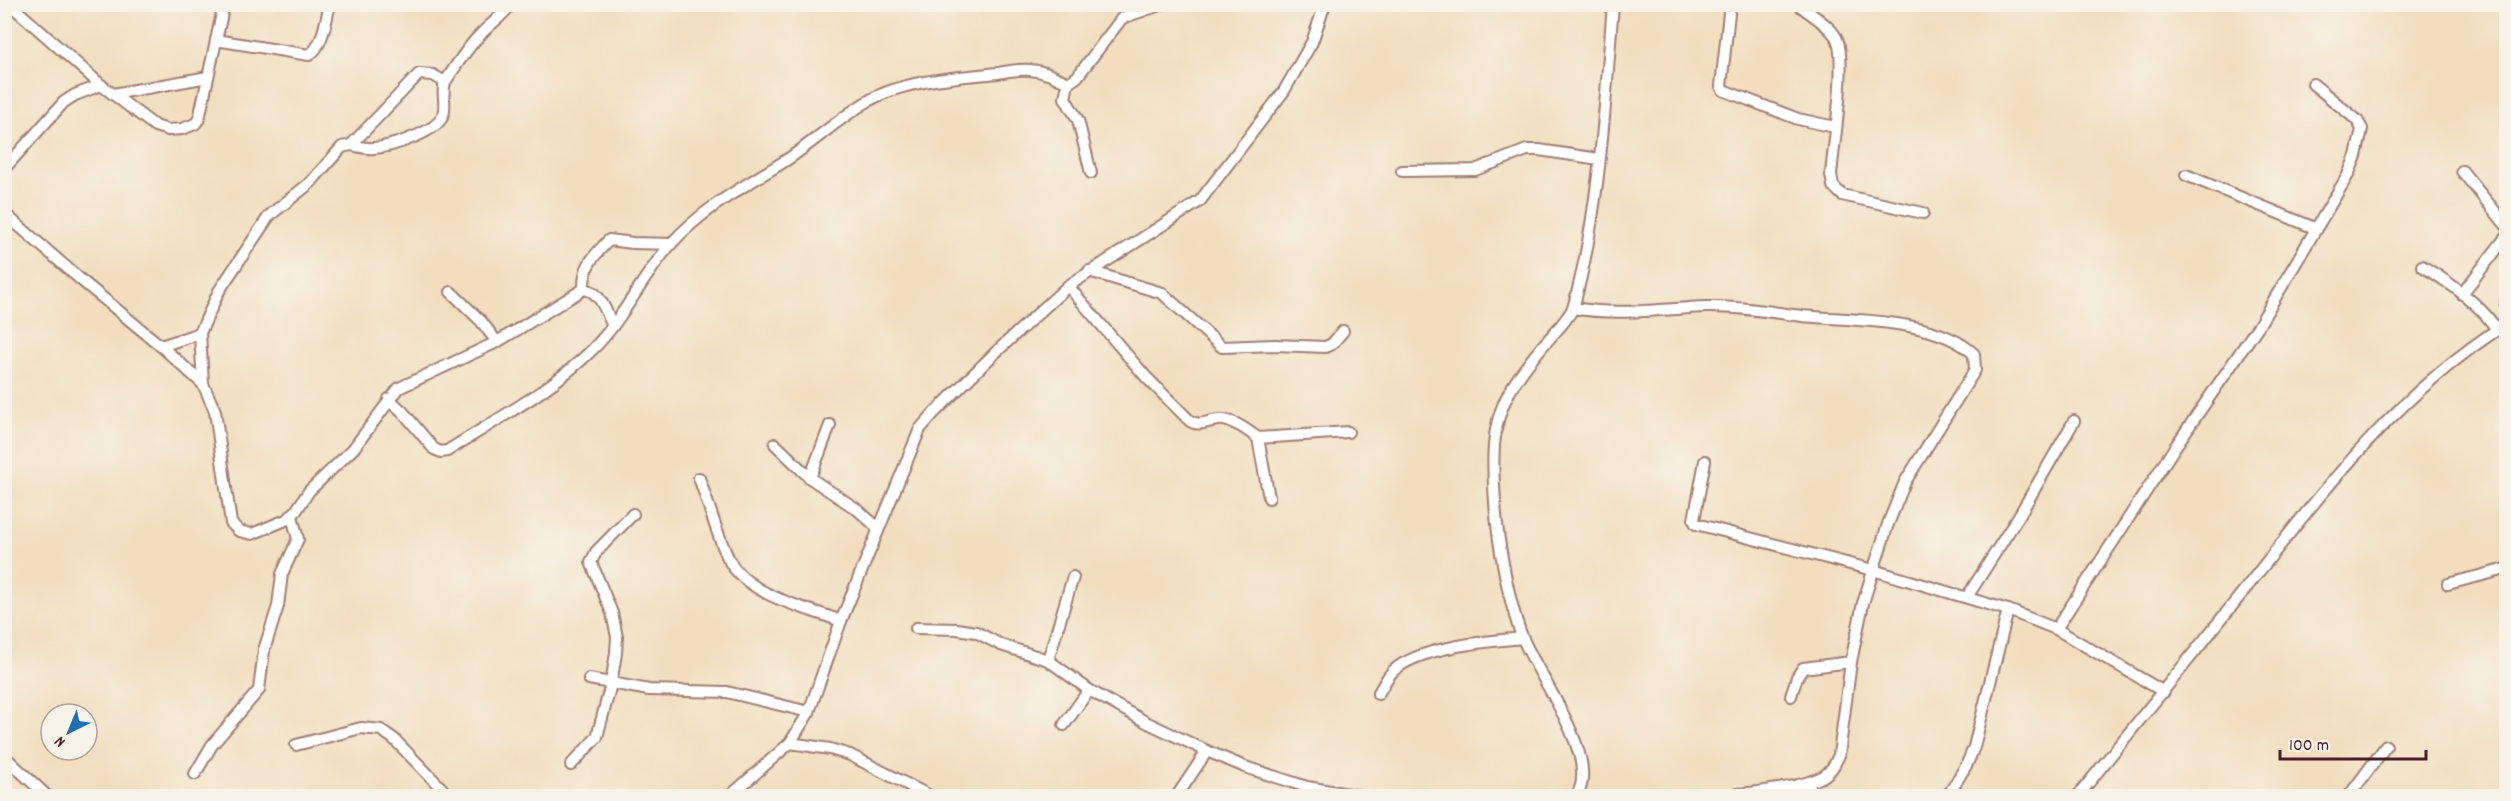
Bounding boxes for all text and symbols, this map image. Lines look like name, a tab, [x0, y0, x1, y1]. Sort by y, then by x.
north arrow	[39, 702, 99, 762]
scale bar	[2280, 723, 2426, 761]
text: N	[50, 730, 71, 752]
text: 100 m	[2289, 734, 2329, 759]

